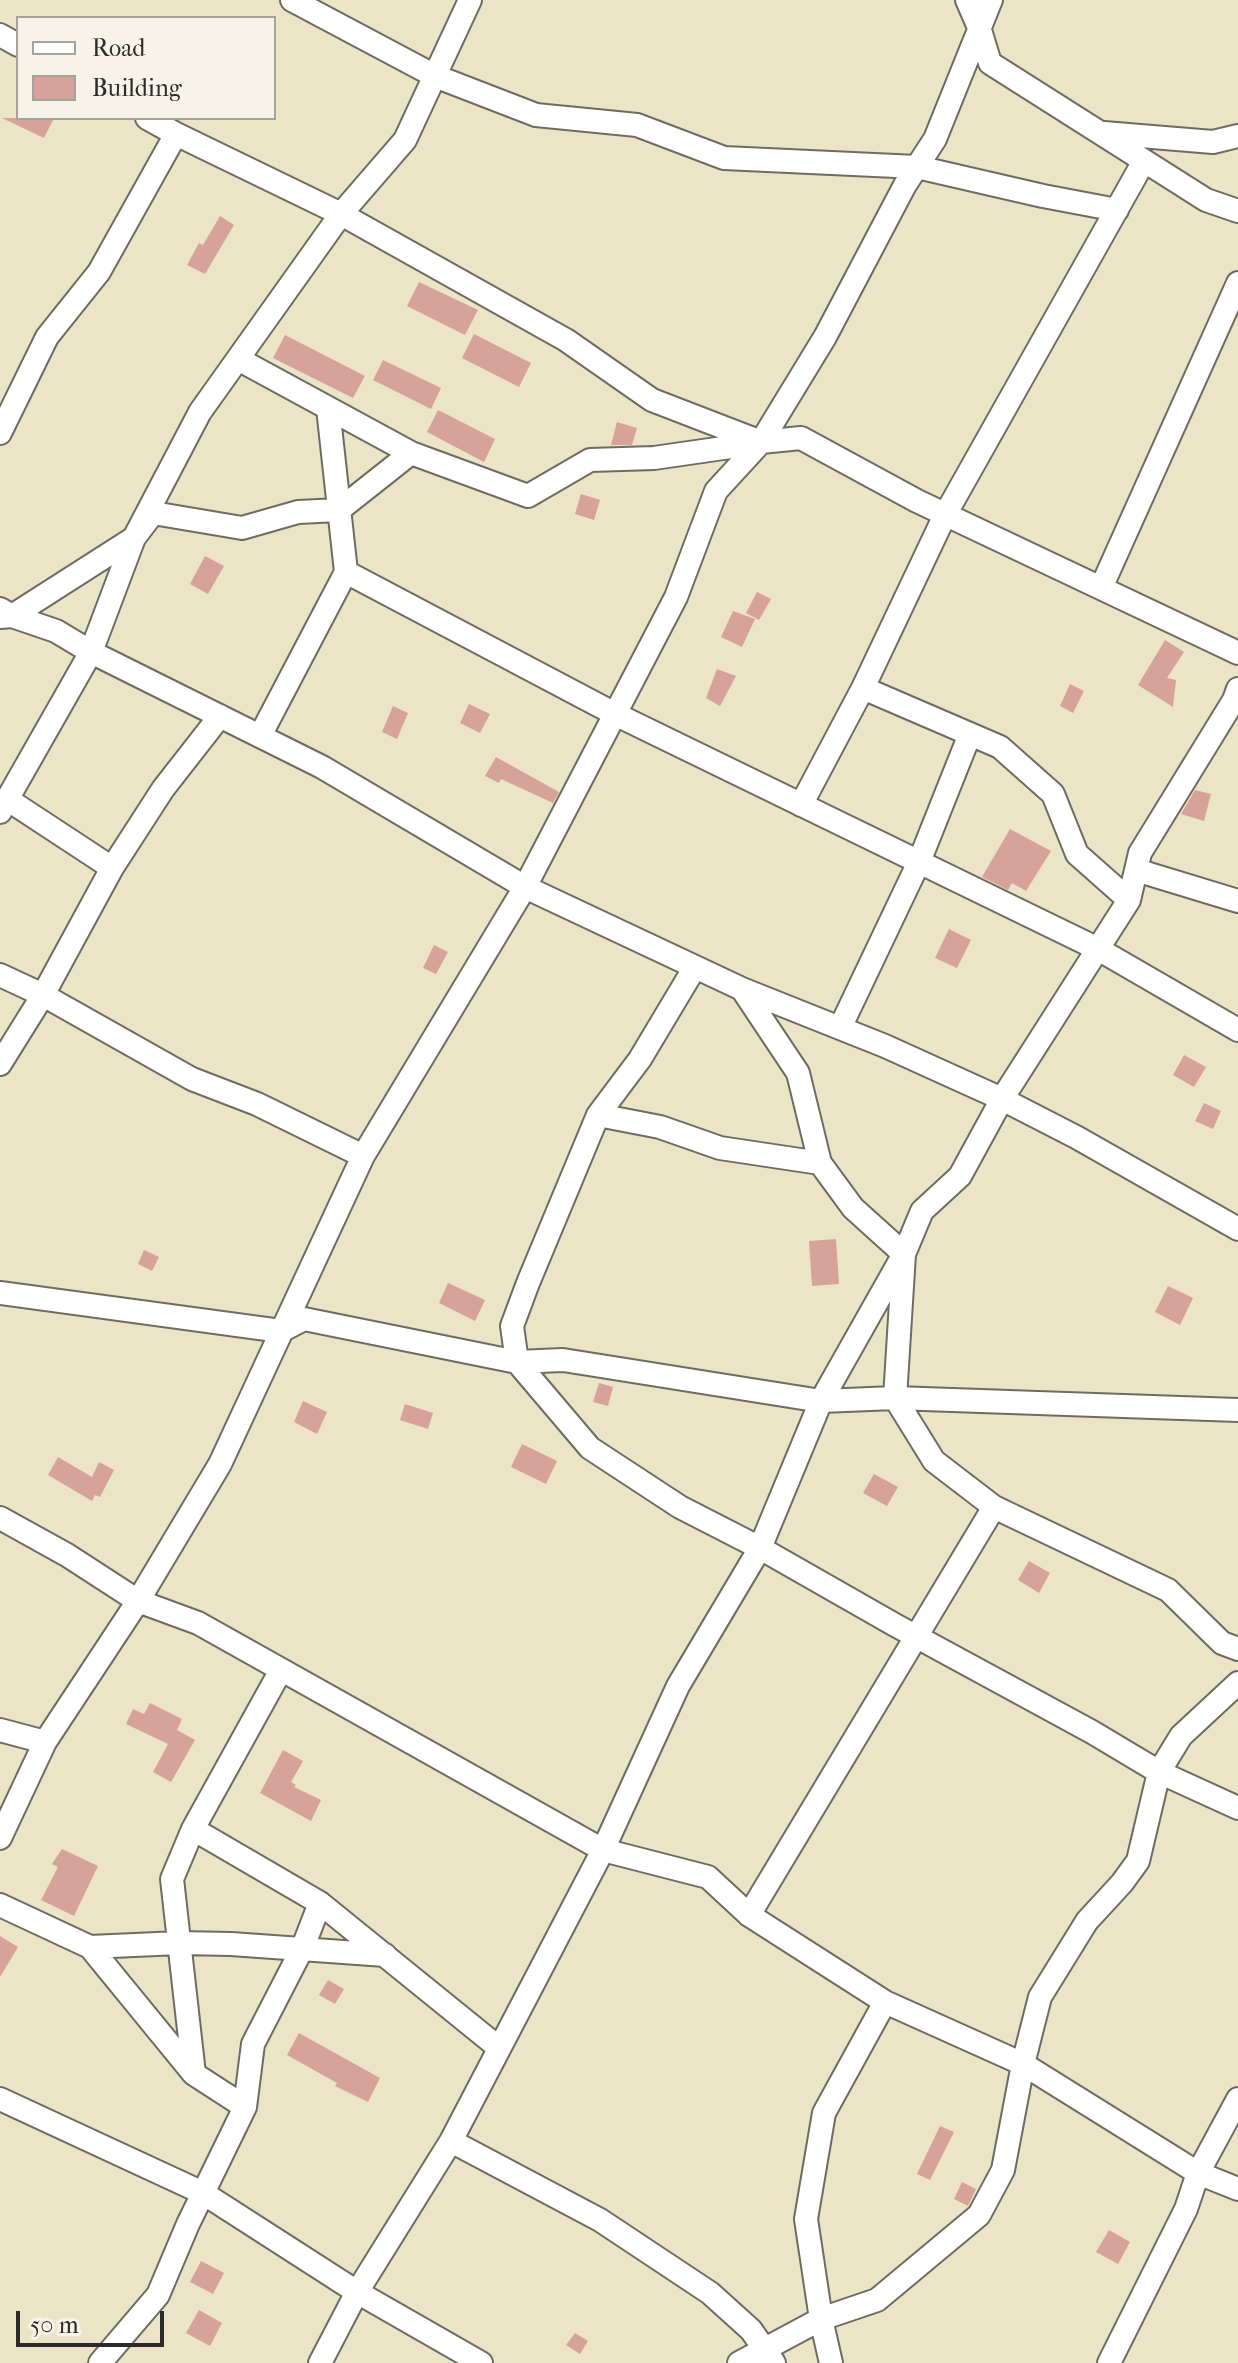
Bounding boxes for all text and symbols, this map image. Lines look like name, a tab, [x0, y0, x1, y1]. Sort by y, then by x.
legend	[16, 16, 276, 120]
text: Road	[92, 34, 145, 62]
text: Building	[92, 74, 182, 102]
scale bar	[20, 2295, 168, 2345]
text: 50 m	[30, 2311, 79, 2339]

